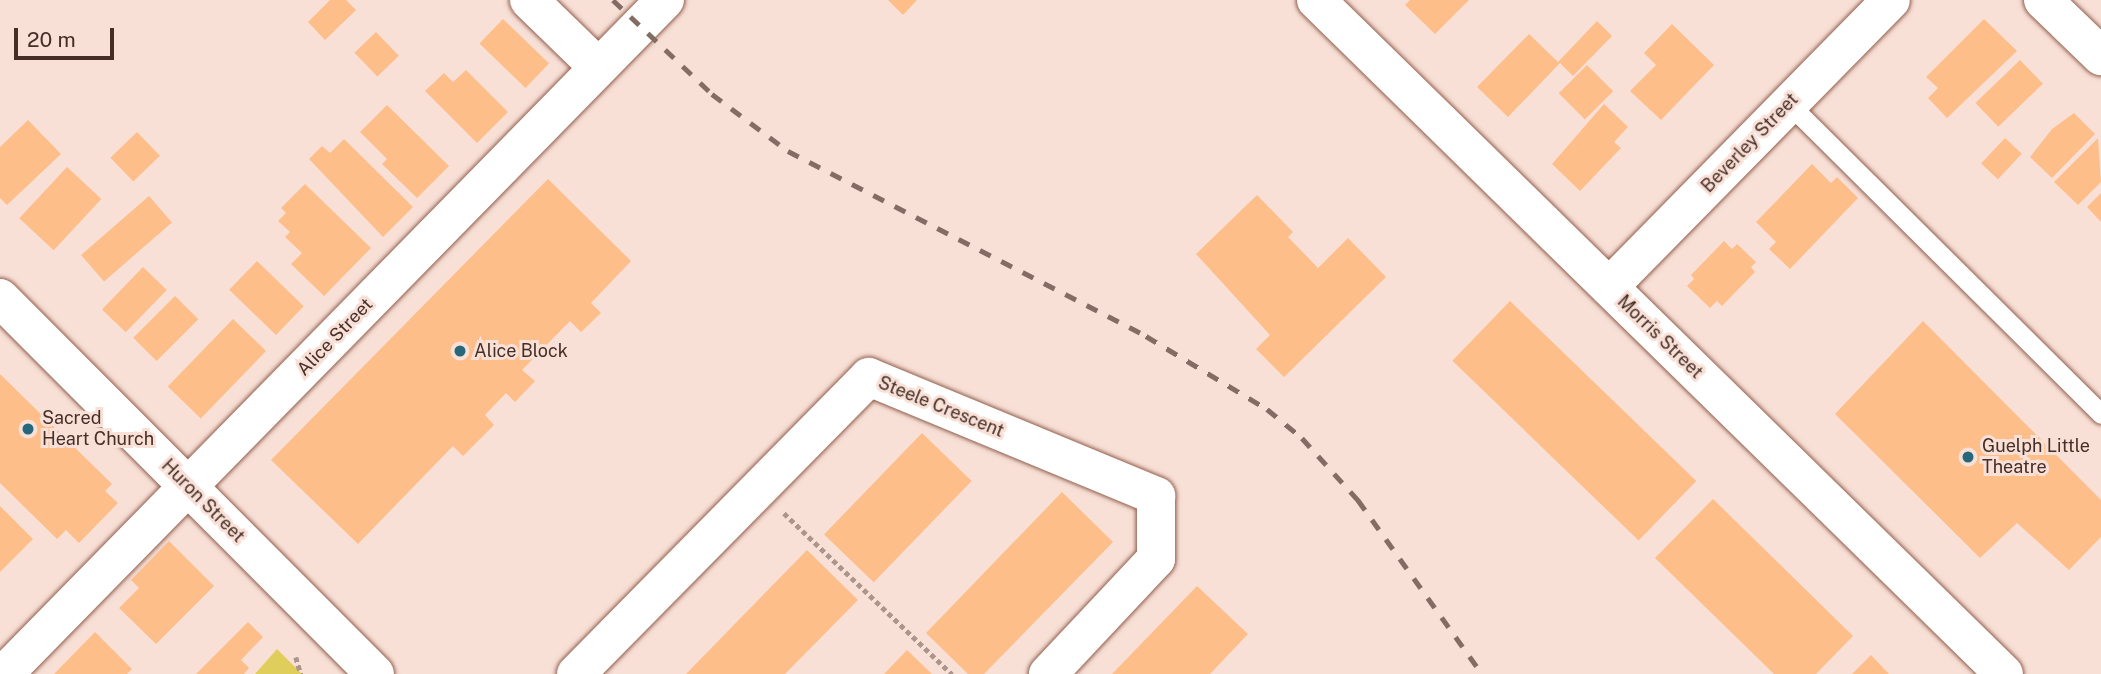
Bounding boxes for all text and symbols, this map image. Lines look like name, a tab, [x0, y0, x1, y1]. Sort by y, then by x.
scale bar	[18, 14, 117, 58]
text: 20 m	[27, 27, 76, 52]
street label: Beverley Street	[1697, 89, 1803, 197]
street label: Morris Street	[1613, 291, 1707, 383]
street label: Alice Street	[293, 294, 377, 380]
place label: Alice Block	[474, 340, 568, 362]
marker: Alice Block	[452, 343, 468, 359]
street label: Steele Crescent	[875, 372, 1007, 442]
place label: Sacred Heart Church	[42, 408, 154, 450]
marker: Sacred Heart Church	[20, 421, 36, 437]
place label: Guelph Little Theatre	[1982, 436, 2090, 478]
marker: Guelph Little Theatre	[1960, 449, 1976, 465]
street label: Huron Street	[157, 455, 249, 547]

